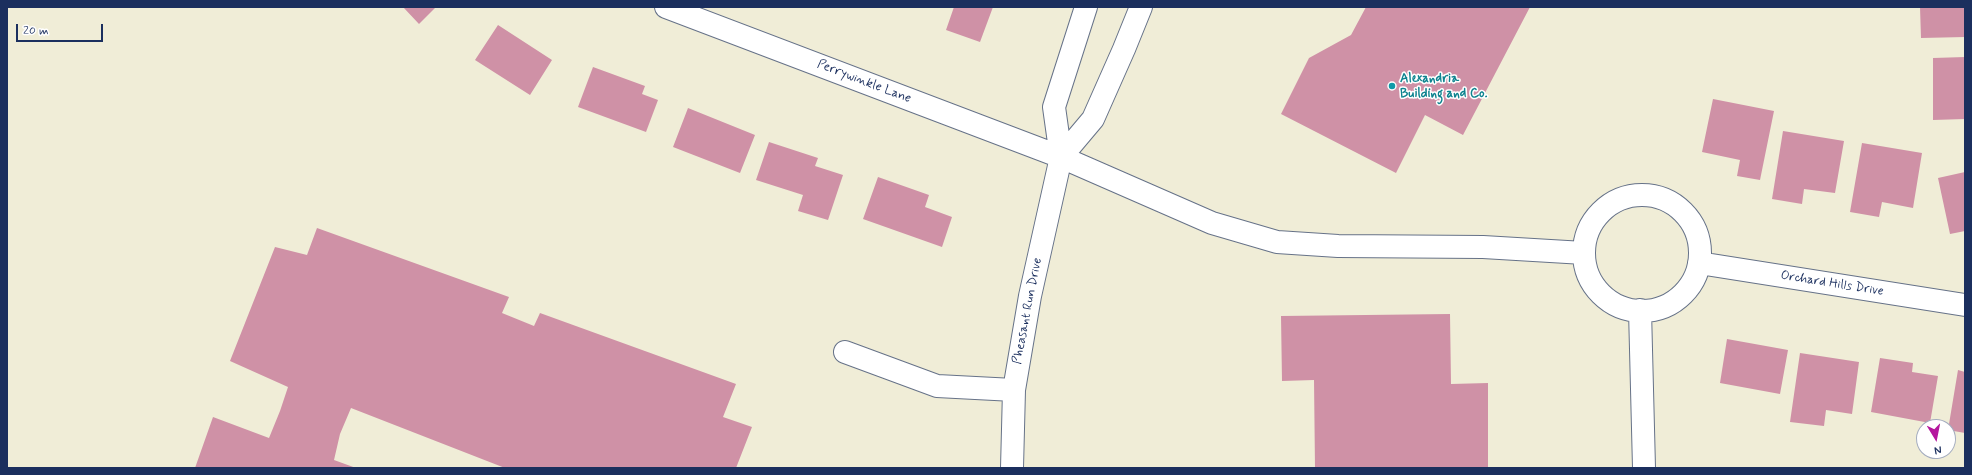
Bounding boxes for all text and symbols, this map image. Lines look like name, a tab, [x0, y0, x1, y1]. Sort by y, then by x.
scale bar	[18, 16, 105, 42]
text: 20 m	[23, 23, 49, 39]
street label: Perrywinkle Lane	[815, 57, 913, 107]
place label: Alexandria Building and Co.	[1400, 71, 1487, 102]
marker: Alexandria Building and Co.	[1387, 81, 1397, 91]
street label: Pheasant Run Drive	[1010, 256, 1046, 366]
street label: Orchard Hills Drive	[1779, 268, 1885, 300]
north arrow	[1916, 419, 1956, 459]
text: N	[1933, 442, 1943, 457]

